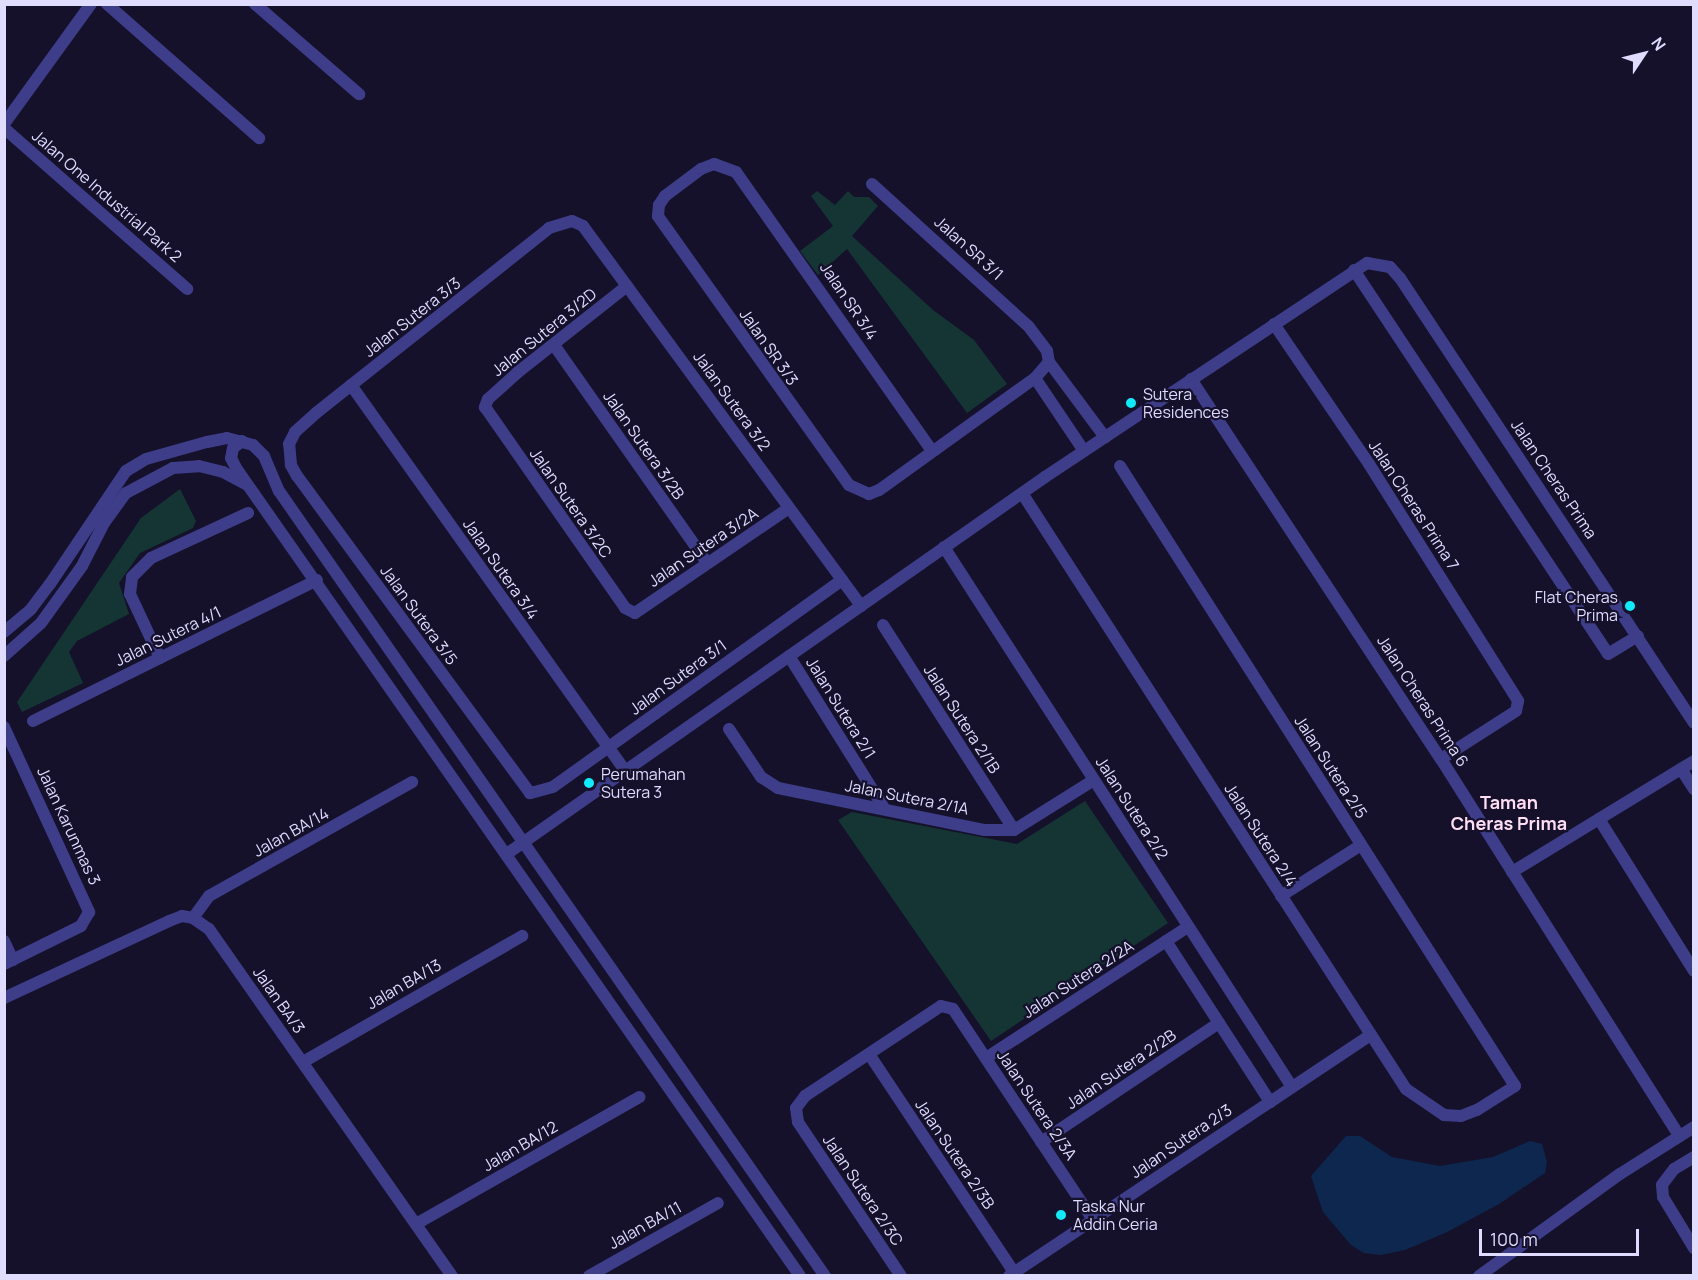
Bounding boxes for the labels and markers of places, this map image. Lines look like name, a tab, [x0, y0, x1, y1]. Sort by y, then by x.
place label: Sutera Residences	[1143, 384, 1229, 422]
marker: Sutera Residences	[1124, 396, 1138, 410]
place label: Flat Cheras Prima	[1535, 587, 1618, 625]
marker: Flat Cheras Prima	[1623, 599, 1637, 613]
place label: Perumahan Sutera 3	[601, 764, 686, 802]
marker: Perumahan Sutera 3	[582, 776, 596, 790]
place label: Taska Nur Addin Ceria	[1073, 1196, 1158, 1234]
marker: Taska Nur Addin Ceria	[1054, 1208, 1068, 1222]

